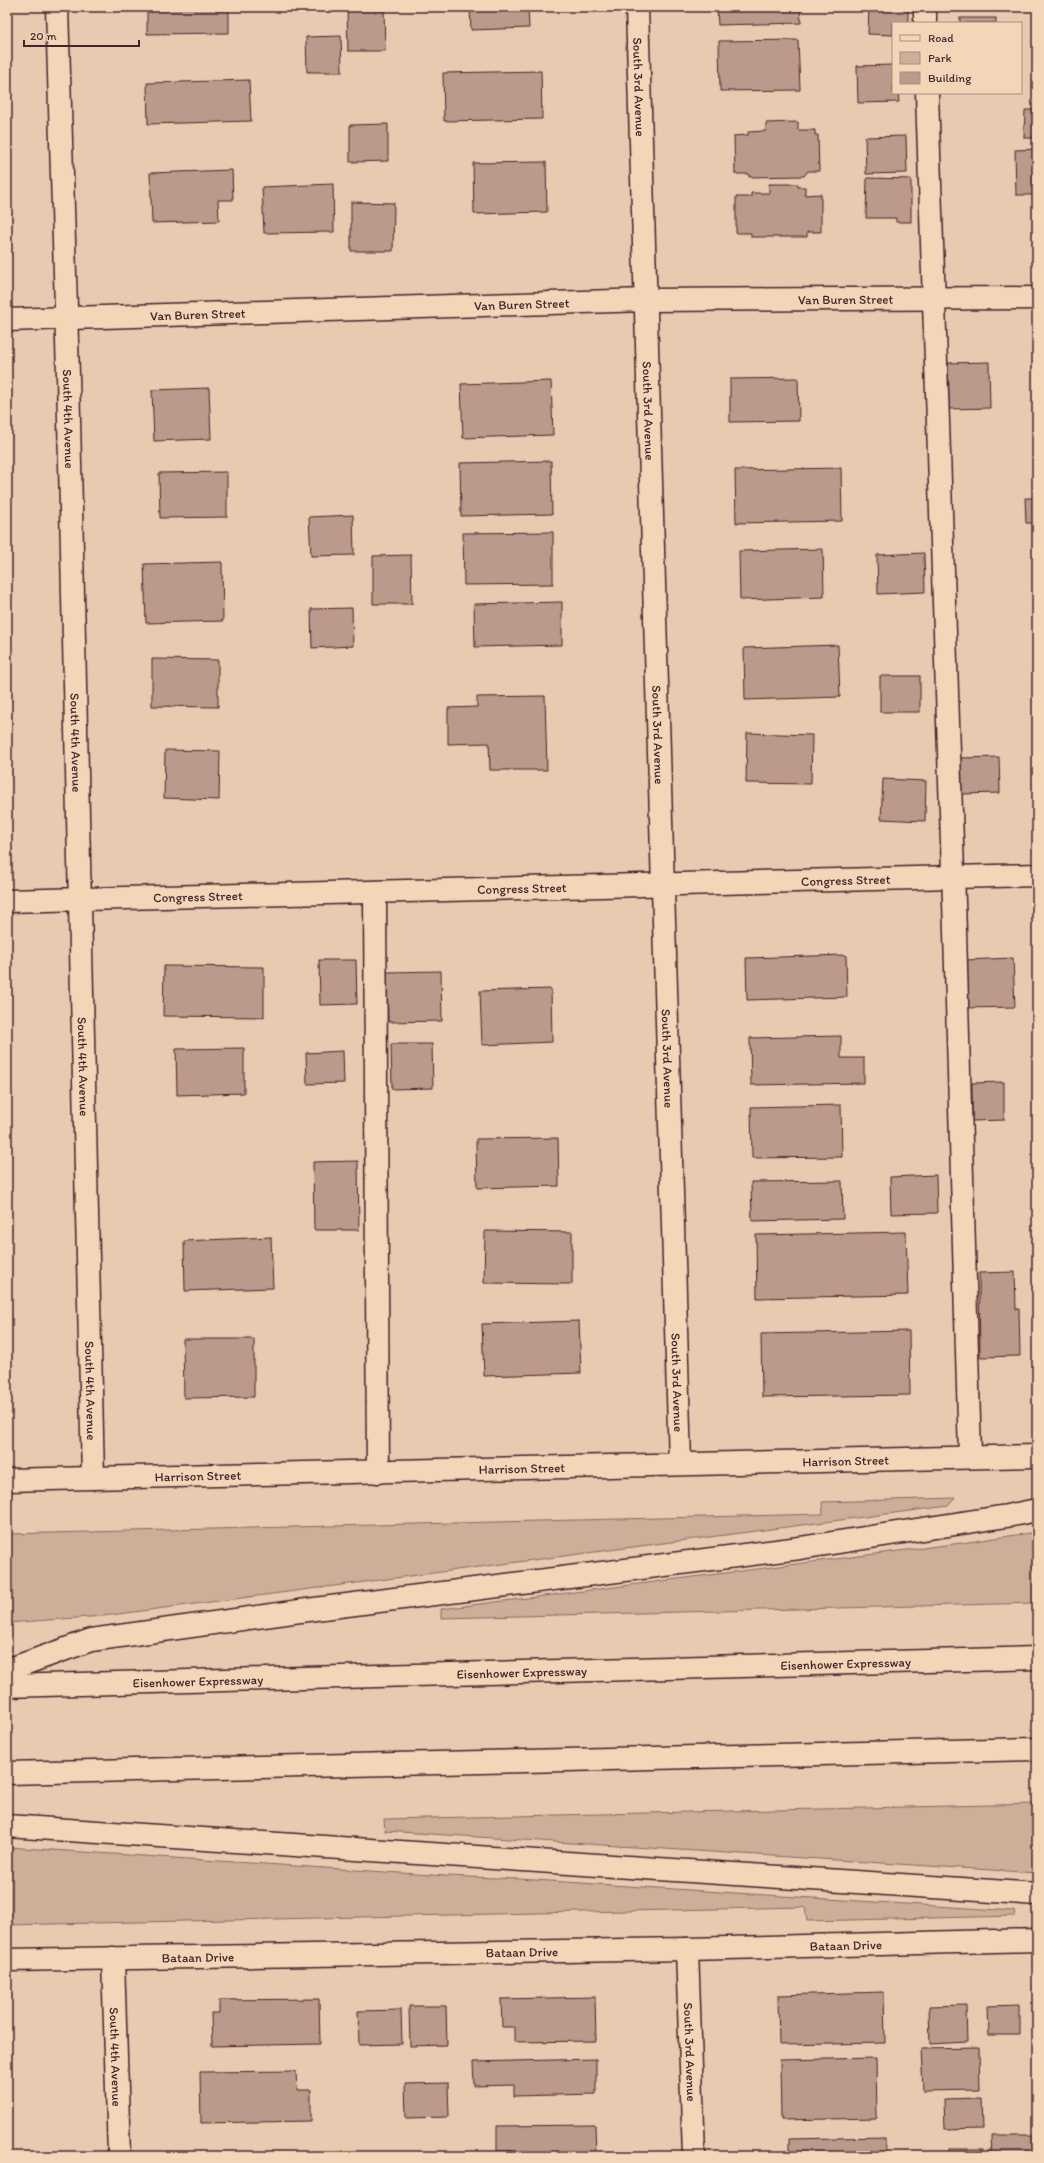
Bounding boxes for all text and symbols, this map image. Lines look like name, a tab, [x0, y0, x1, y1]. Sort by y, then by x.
scale bar	[24, 22, 139, 48]
legend	[892, 22, 1022, 94]
text: 20 m	[30, 29, 57, 43]
text: Road	[928, 31, 954, 45]
street label: South 3rd Avenue	[630, 37, 648, 137]
text: Park	[928, 51, 952, 65]
text: Building	[928, 71, 972, 85]
street label: Van Buren Street	[798, 292, 894, 307]
street label: Van Buren Street	[474, 295, 570, 313]
street label: Van Buren Street	[150, 306, 246, 324]
street label: South 3rd Avenue	[639, 361, 657, 461]
street label: South 4th Avenue	[60, 369, 77, 469]
street label: South 3rd Avenue	[649, 685, 667, 785]
street label: South 4th Avenue	[67, 693, 84, 793]
street label: Congress Street	[801, 872, 891, 889]
street label: Congress Street	[477, 880, 567, 897]
street label: Congress Street	[153, 888, 243, 905]
street label: South 3rd Avenue	[659, 1009, 677, 1108]
street label: South 4th Avenue	[75, 1017, 92, 1117]
street label: South 3rd Avenue	[668, 1333, 686, 1432]
street label: South 4th Avenue	[82, 1341, 99, 1441]
street label: Harrison Street	[802, 1452, 889, 1469]
street label: Harrison Street	[478, 1460, 565, 1477]
street label: Harrison Street	[155, 1468, 242, 1485]
street label: Eisenhower Expressway	[780, 1654, 911, 1673]
street label: Eisenhower Expressway	[456, 1663, 587, 1682]
street label: Eisenhower Expressway	[132, 1672, 263, 1691]
street label: Bataan Drive	[810, 1937, 882, 1954]
street label: Bataan Drive	[486, 1944, 558, 1960]
street label: Bataan Drive	[162, 1949, 234, 1965]
street label: South 3rd Avenue	[681, 2002, 699, 2102]
street label: South 4th Avenue	[106, 2007, 125, 2107]

